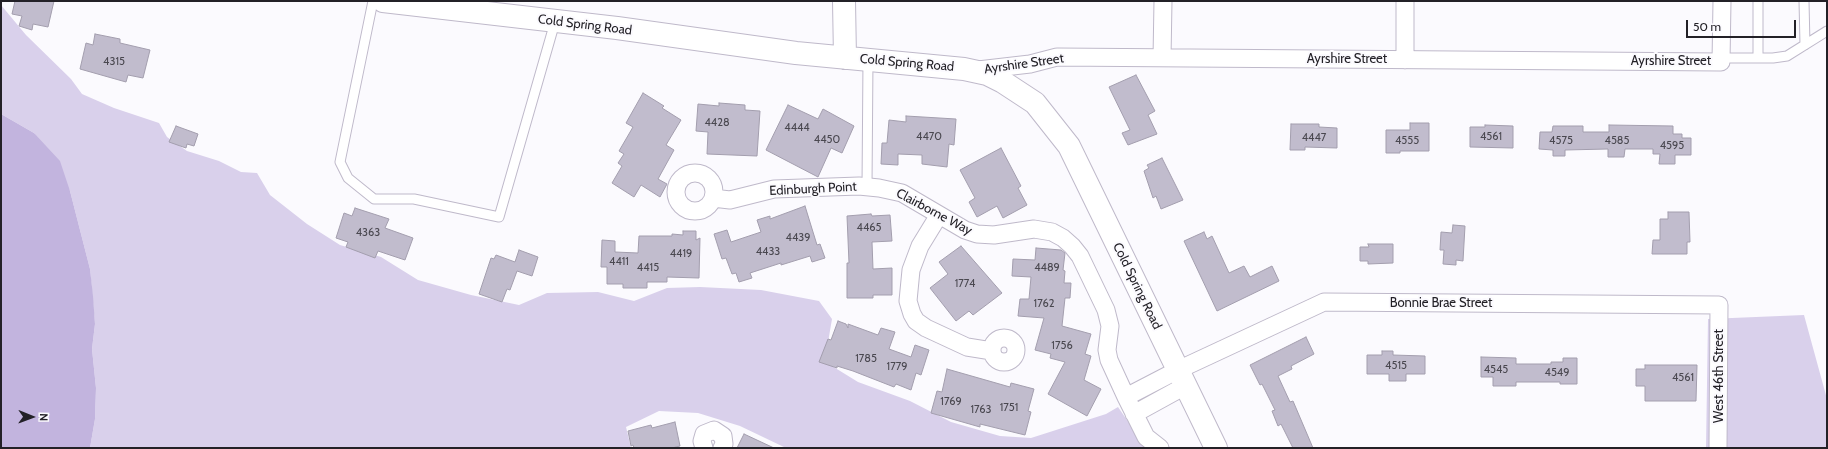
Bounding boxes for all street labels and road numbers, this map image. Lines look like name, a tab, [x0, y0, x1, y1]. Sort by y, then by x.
street label: Cold Spring Road	[537, 11, 633, 39]
street label: Cold Spring Road	[859, 51, 955, 75]
street label: Ayrshire Street	[983, 51, 1065, 77]
street label: Ayrshire Street	[1307, 51, 1387, 67]
street label: Ayrshire Street	[1631, 53, 1711, 69]
street label: Edinburgh Point	[769, 179, 857, 199]
street label: Clairborne Way	[893, 185, 975, 239]
street label: Cold Spring Road	[1109, 240, 1165, 332]
street label: Bonnie Brae Street	[1390, 295, 1492, 311]
street label: West 46th Street	[1711, 329, 1727, 423]

